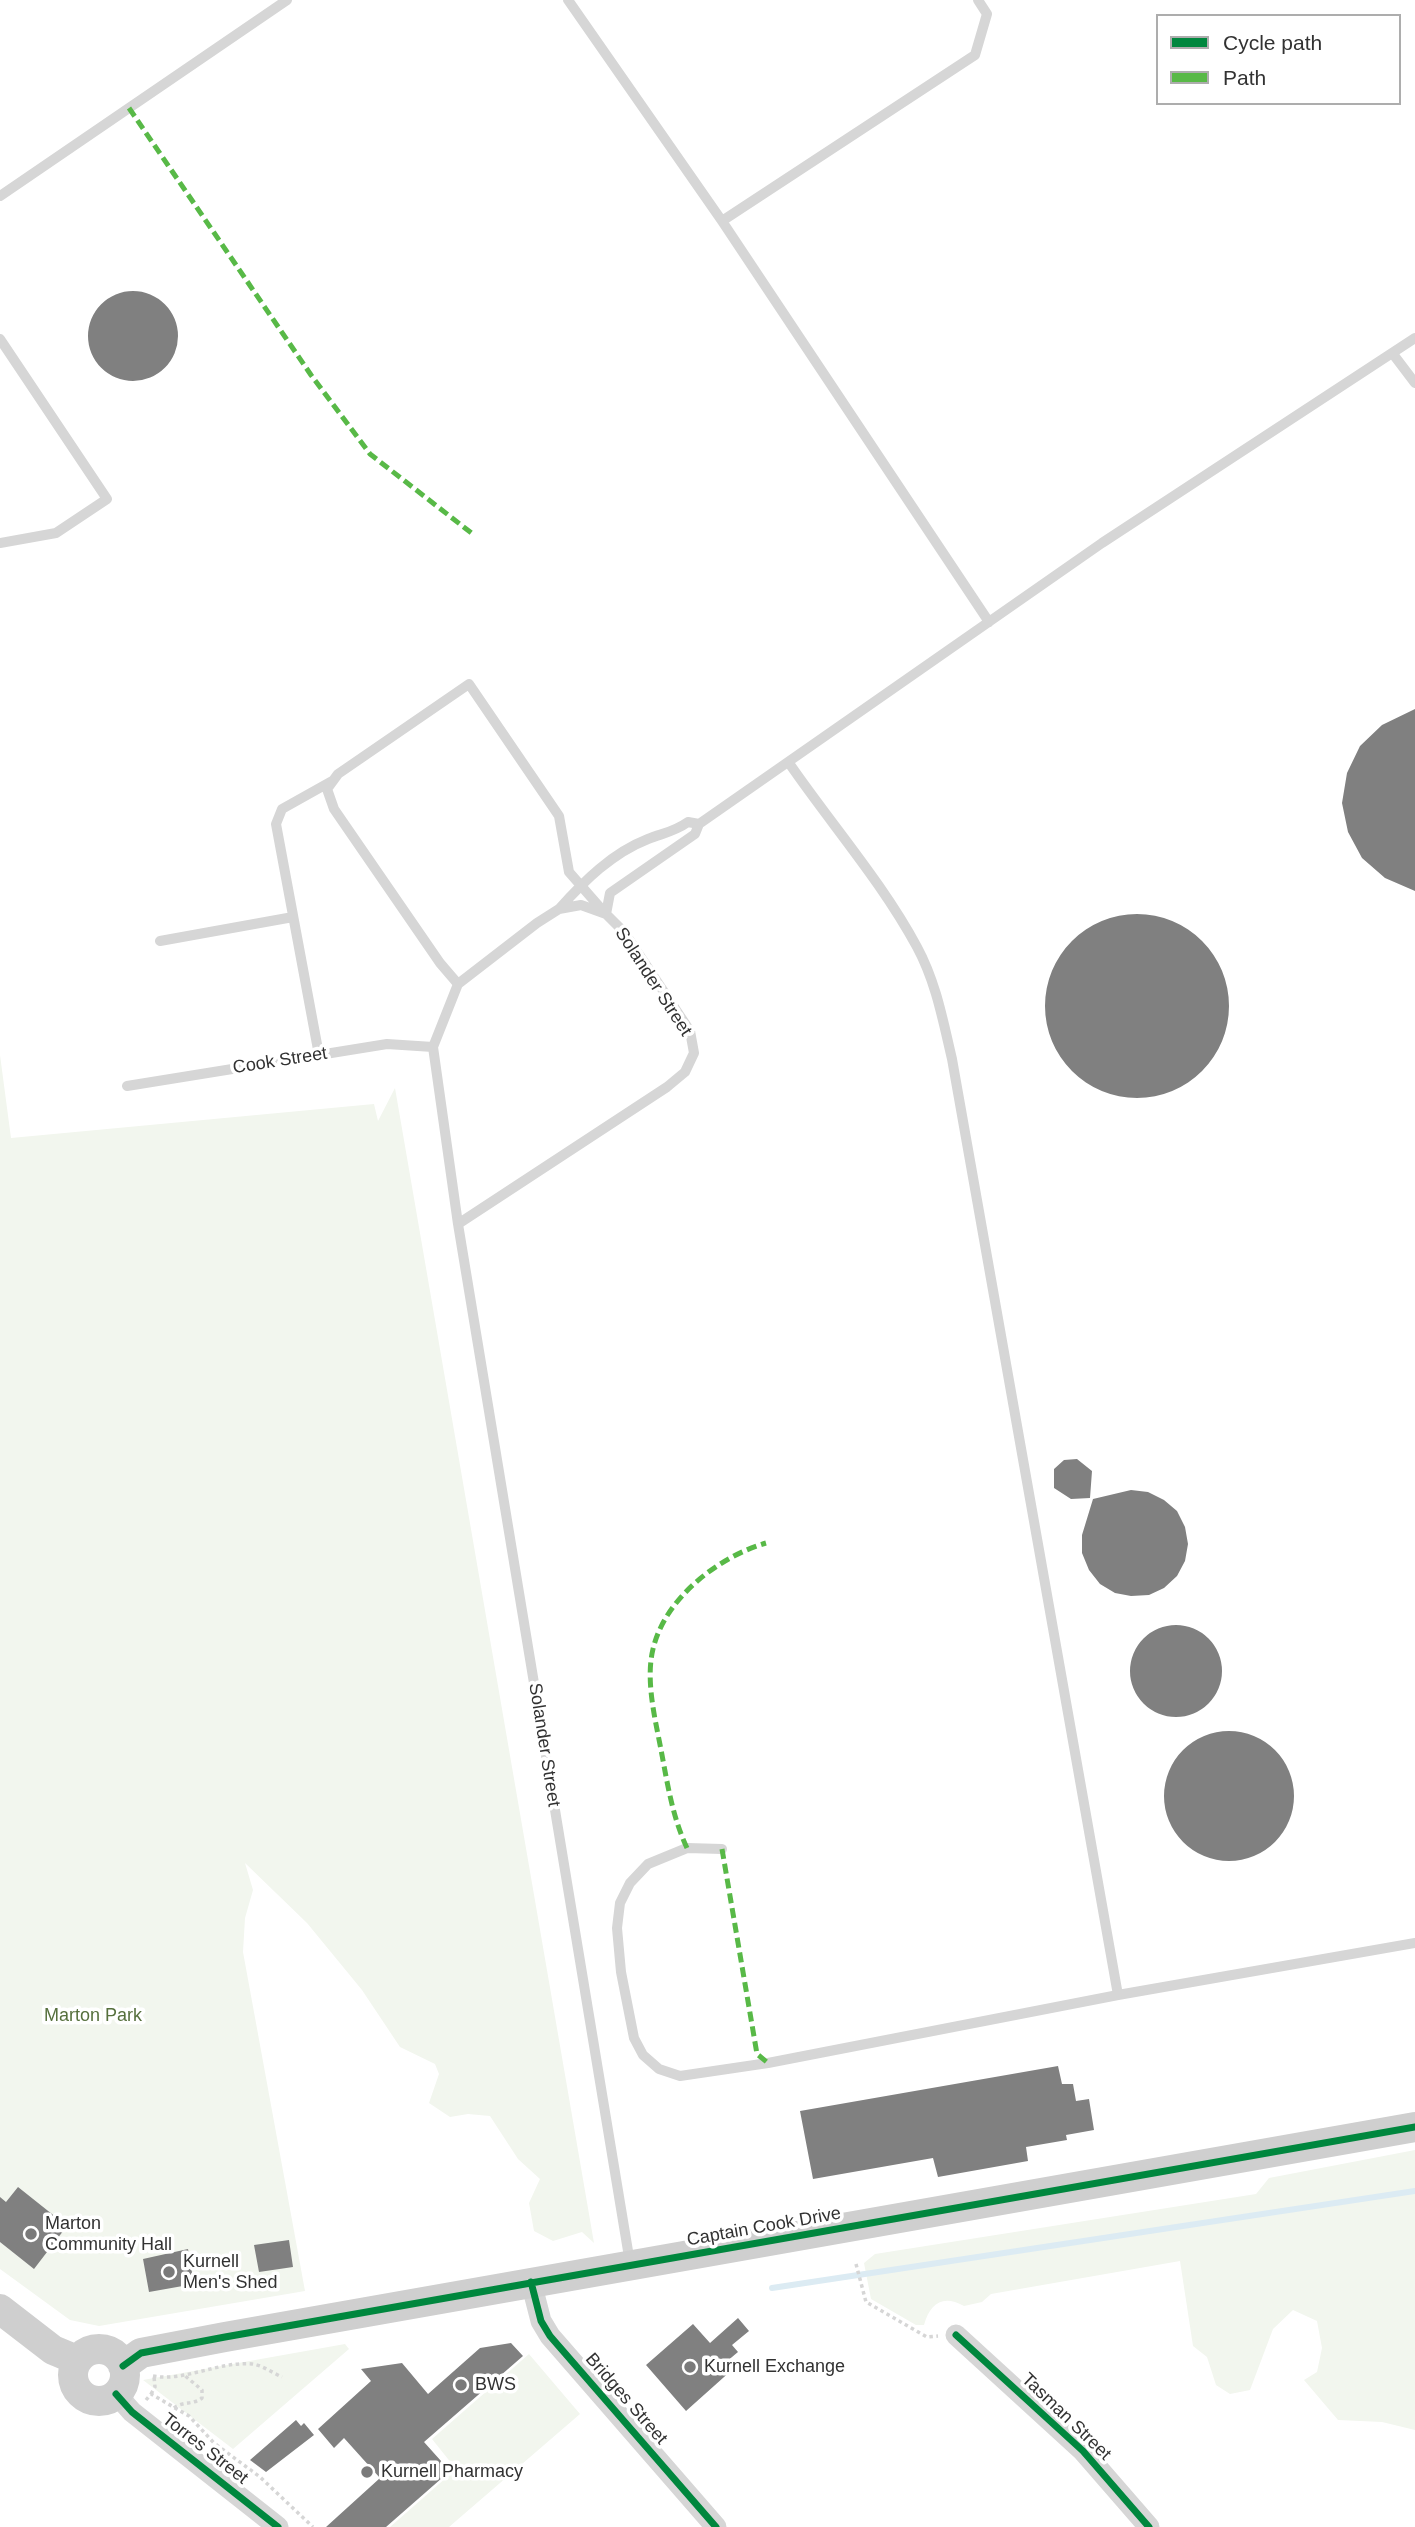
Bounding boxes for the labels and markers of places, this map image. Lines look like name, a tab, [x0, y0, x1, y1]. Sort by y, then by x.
place label: Marton Community Hall	[45, 2213, 172, 2256]
marker: Marton Community Hall	[23, 2226, 39, 2242]
place label: Kurnell Men's Shed	[183, 2251, 277, 2294]
marker: Kurnell Men's Shed	[161, 2264, 177, 2280]
place label: Kurnell Exchange	[704, 2356, 845, 2378]
marker: Kurnell Exchange	[682, 2359, 698, 2375]
place label: BWS	[475, 2374, 516, 2396]
marker: BWS	[453, 2377, 469, 2393]
place label: Kurnell Pharmacy	[381, 2461, 523, 2483]
marker: Kurnell Pharmacy	[359, 2464, 375, 2480]

